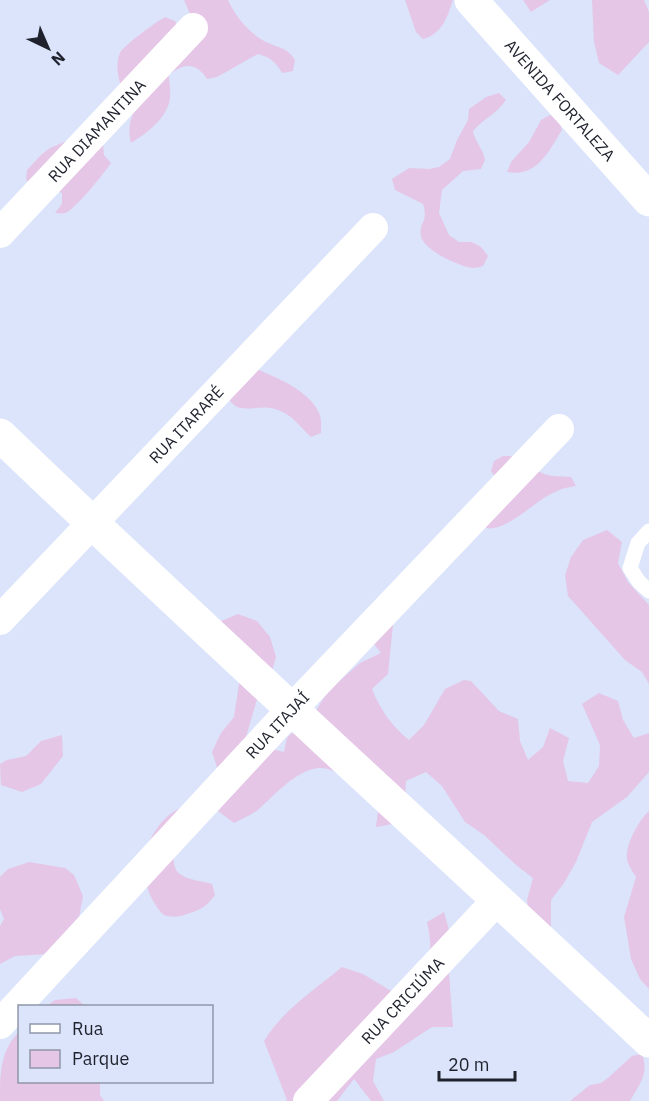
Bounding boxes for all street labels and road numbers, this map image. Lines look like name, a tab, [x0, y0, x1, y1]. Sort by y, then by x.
street label: AVENIDA FORTALEZA	[501, 35, 619, 165]
street label: RUA DIAMANTINA	[44, 75, 150, 186]
street label: RUA ITARARÉ	[145, 381, 228, 467]
street label: RUA ITAJAÍ	[241, 686, 313, 762]
street label: RUA CRICIÚMA	[357, 953, 448, 1048]

